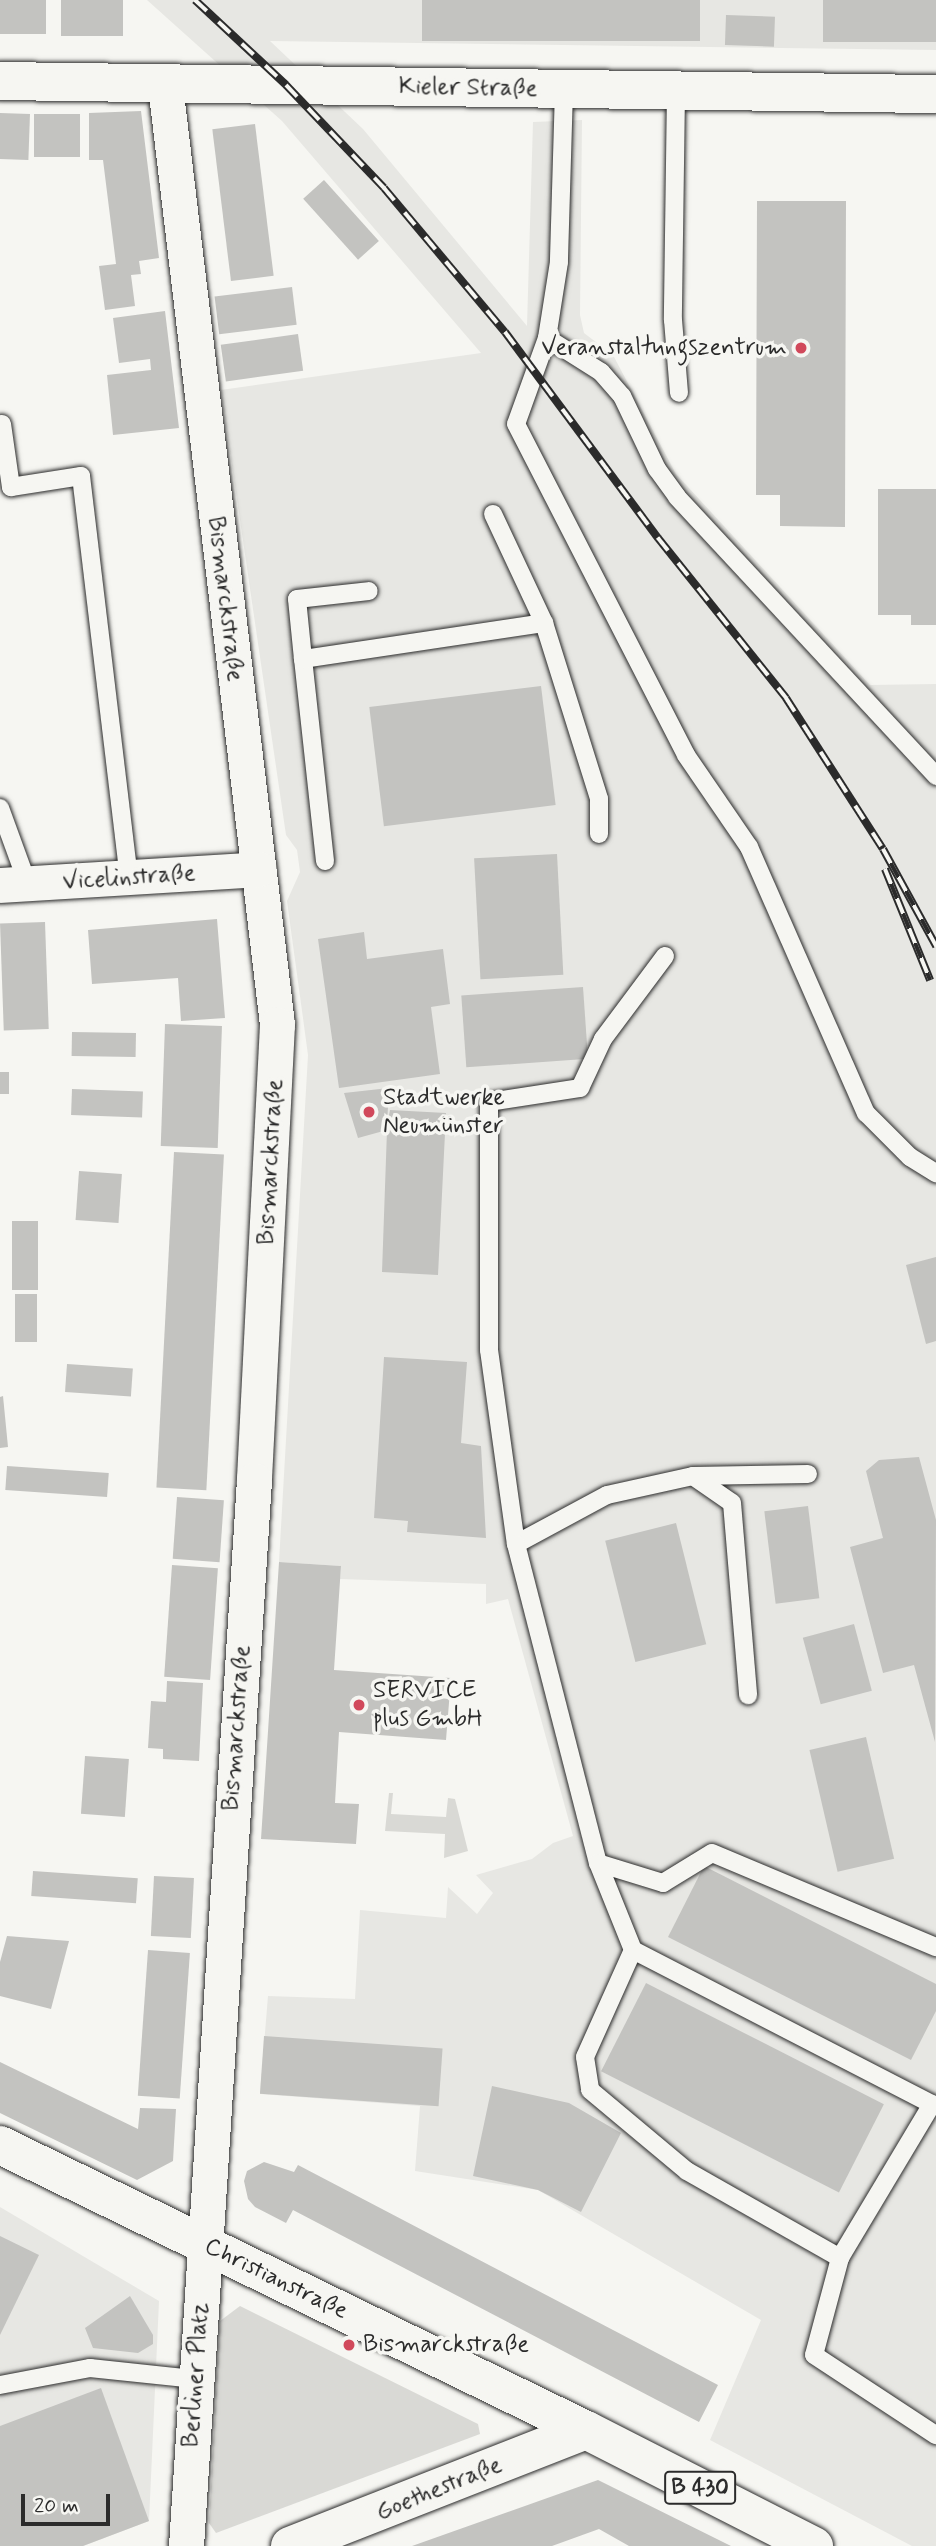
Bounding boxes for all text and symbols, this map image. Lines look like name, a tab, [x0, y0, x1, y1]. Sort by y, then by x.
street label: Kieler Straße	[398, 72, 538, 104]
place label: Veranstaltungszentrum	[541, 334, 787, 362]
marker: Veranstaltungszentrum	[793, 340, 809, 356]
street label: Bismarckstraße	[201, 515, 249, 683]
street label: Vicelinstraße	[62, 859, 196, 897]
street label: Bismarckstraße	[252, 1078, 290, 1246]
place label: Stadtwerke Neumünster	[383, 1084, 505, 1140]
marker: Stadtwerke Neumünster	[361, 1104, 377, 1120]
street label: Bismarckstraße	[217, 1644, 257, 1812]
place label: SERVICE plus GmbH	[373, 1677, 483, 1733]
marker: SERVICE plus GmbH	[351, 1697, 367, 1713]
street label: Christianstraße	[200, 2232, 352, 2326]
street label: Berliner Platz	[177, 2301, 215, 2449]
place label: Bismarckstraße	[363, 2331, 529, 2359]
marker: Bismarckstraße	[341, 2337, 357, 2353]
street label: Goethestraße	[372, 2451, 506, 2527]
road number: B 430	[663, 2468, 737, 2508]
scale bar	[24, 2480, 114, 2524]
text: 20 m	[34, 2492, 79, 2520]

